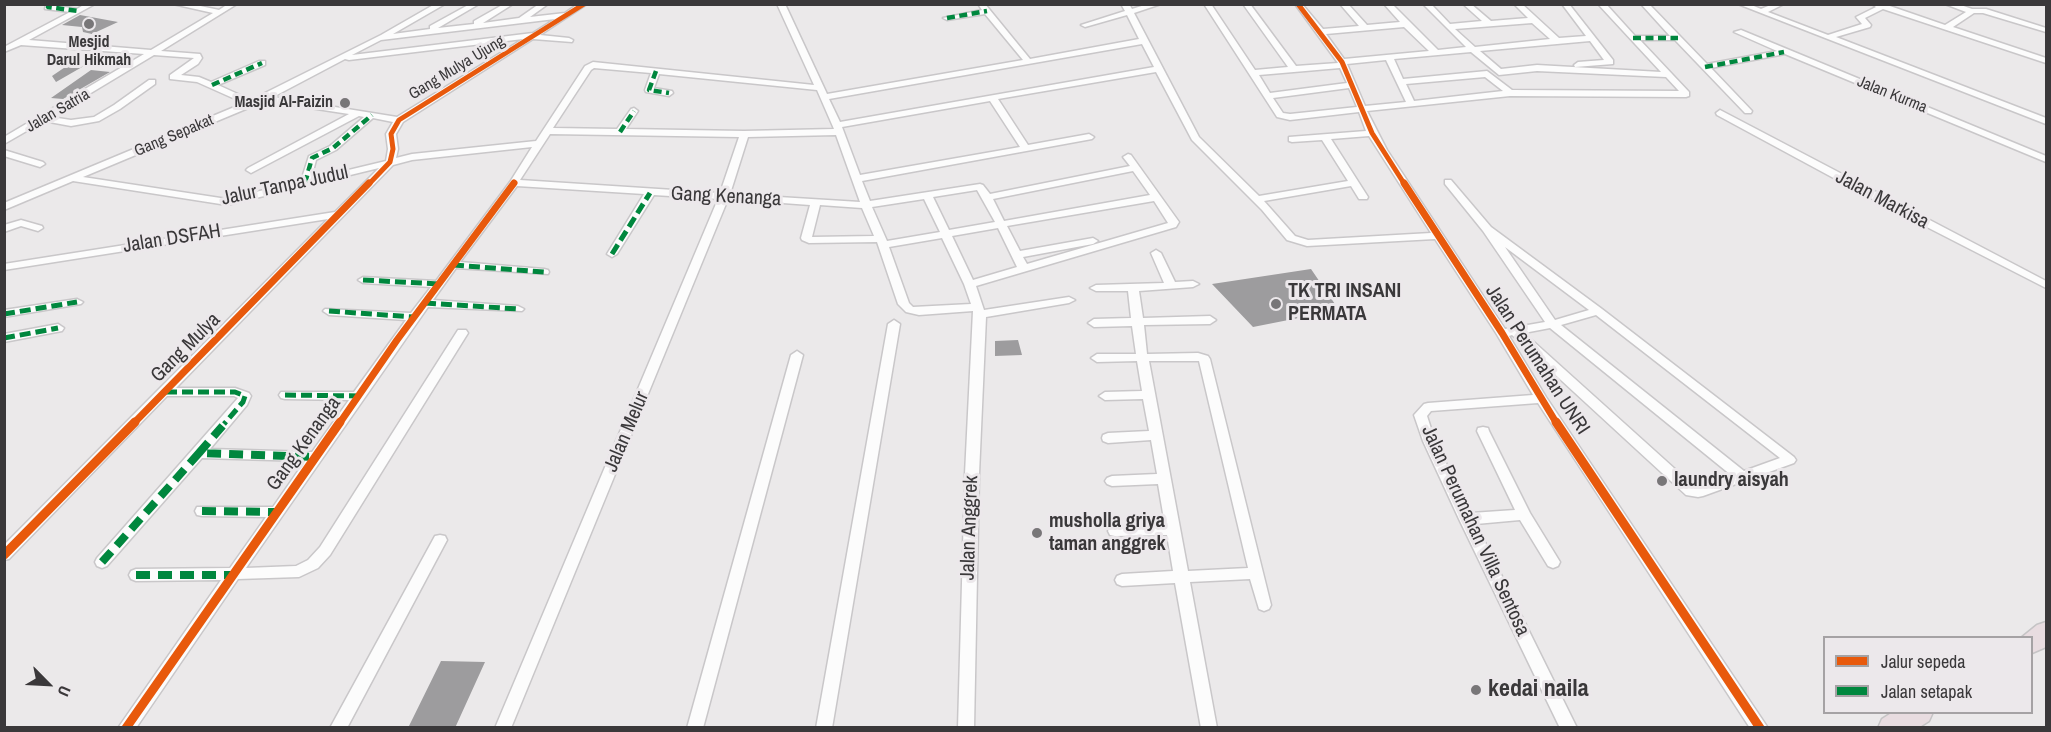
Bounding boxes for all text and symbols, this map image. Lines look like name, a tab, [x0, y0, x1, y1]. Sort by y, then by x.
marker: Mesjid Darul Hikmah	[82, 17, 96, 31]
street label: Gang Mulya Ujung	[405, 32, 509, 104]
place label: Mesjid Darul Hikmah	[47, 33, 131, 71]
street label: Jalan Kurma	[1854, 72, 1930, 118]
street label: Jalan Satria	[23, 85, 93, 137]
place label: Masjid Al-Faizin	[234, 93, 333, 113]
marker: Masjid Al-Faizin	[338, 96, 352, 110]
street label: Gang Sepakat	[132, 111, 216, 161]
street label: Jalur Tanpa Judul	[219, 161, 351, 211]
street label: Jalan Markisa	[1831, 165, 1933, 235]
street label: Gang Kenanga	[670, 182, 782, 212]
street label: Jalan DSFAH	[122, 219, 222, 259]
place label: TK TRI INSANI PERMATA	[1288, 280, 1401, 327]
street label: Jalan Perumahan UNRI	[1480, 281, 1594, 439]
marker: TK TRI INSANI PERMATA	[1269, 297, 1283, 311]
street label: Gang Mulya	[146, 308, 226, 388]
street label: Jalan Melur	[599, 388, 655, 476]
street label: Gang Kenanga	[262, 392, 346, 496]
street label: Jalan Perumahan Villa Sentosa	[1416, 422, 1534, 640]
place label: laundry aisyah	[1674, 469, 1789, 493]
marker: laundry aisyah	[1655, 474, 1669, 488]
street label: Jalan Anggrek	[956, 475, 984, 581]
place label: musholla griya taman anggrek	[1049, 510, 1166, 557]
marker: musholla griya taman anggrek	[1030, 526, 1044, 540]
legend	[1823, 636, 2033, 714]
text: Jalur sepeda	[1881, 649, 1966, 674]
north arrow	[18, 654, 78, 714]
place label: kedai naila	[1488, 676, 1589, 704]
text: Jalan setapak	[1881, 679, 1972, 704]
text: U	[52, 683, 76, 700]
marker: kedai naila	[1469, 683, 1483, 697]

